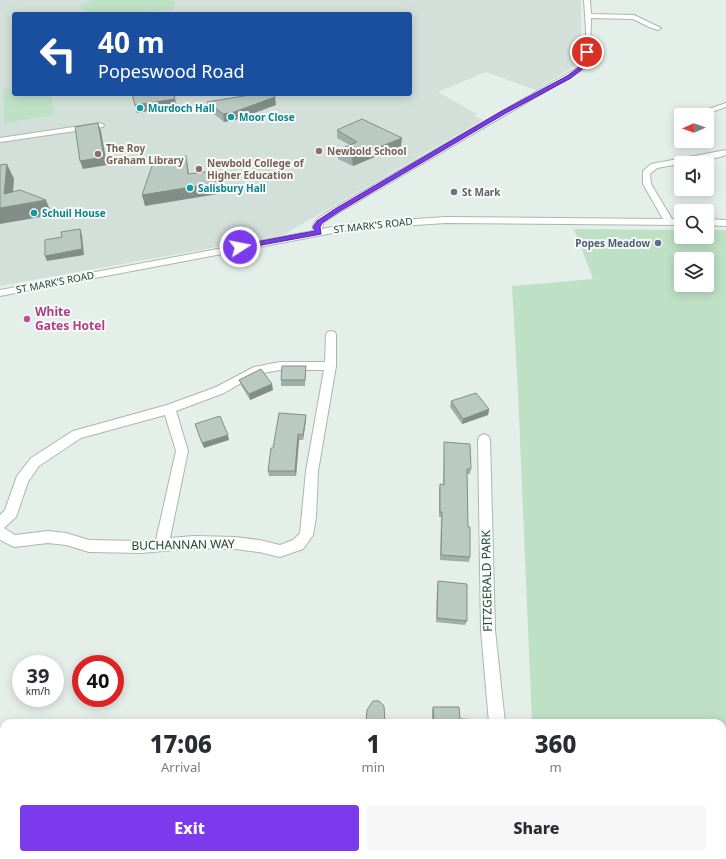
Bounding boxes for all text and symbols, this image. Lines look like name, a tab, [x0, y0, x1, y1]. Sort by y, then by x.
text: 40 m	[98, 23, 165, 61]
icon: left	[32, 28, 84, 80]
pin	[570, 35, 604, 69]
icon: arrive	[576, 41, 598, 63]
text: Popeswood Road	[98, 59, 245, 83]
place label: Murdoch Hall	[148, 101, 215, 115]
marker: Murdoch Hall	[135, 103, 145, 113]
north arrow	[674, 108, 714, 148]
map controls	[674, 108, 714, 292]
place label: Moor Close	[239, 110, 295, 124]
marker: Moor Close	[226, 112, 236, 122]
place label: The Roy Graham Library	[106, 141, 184, 167]
place label: Newbold School	[327, 144, 407, 158]
marker: Newbold School	[314, 146, 324, 156]
marker: The Roy Graham Library	[93, 149, 103, 159]
place label: Newbold College of Higher Education	[207, 156, 305, 182]
button: sound	[674, 156, 714, 196]
marker: Newbold College of Higher Education	[194, 164, 204, 174]
place label: Salisbury Hall	[198, 181, 266, 195]
marker: Salisbury Hall	[185, 183, 195, 193]
place label: St Mark	[462, 185, 501, 199]
marker: St Mark	[449, 187, 459, 197]
button: search	[674, 204, 714, 244]
place label: Schuil House	[42, 206, 106, 220]
marker: Schuil House	[29, 208, 39, 218]
street label: ST MARK'S ROAD	[333, 214, 413, 236]
position arrow	[219, 226, 261, 268]
place label: Popes Meadow	[575, 236, 650, 250]
marker: Popes Meadow	[653, 238, 663, 248]
button: layers	[674, 252, 714, 292]
street label: ST MARK'S ROAD	[15, 268, 95, 296]
place label: White Gates Hotel	[35, 303, 105, 334]
marker: White Gates Hotel	[22, 314, 32, 324]
street label: FITZGERALD PARK	[477, 529, 496, 632]
street label: BUCHANNAN WAY	[131, 535, 235, 554]
speed limit sign: 40	[72, 655, 124, 707]
text: 39	[27, 662, 49, 689]
text: km/h	[26, 684, 50, 698]
text: 17:06	[150, 727, 212, 760]
text: 1	[366, 727, 380, 760]
text: 360	[535, 727, 576, 760]
text: Arrival	[161, 758, 201, 776]
text: min	[362, 758, 385, 776]
text: m	[549, 758, 562, 776]
button: Exit	[20, 805, 359, 851]
button: Share	[367, 805, 706, 851]

